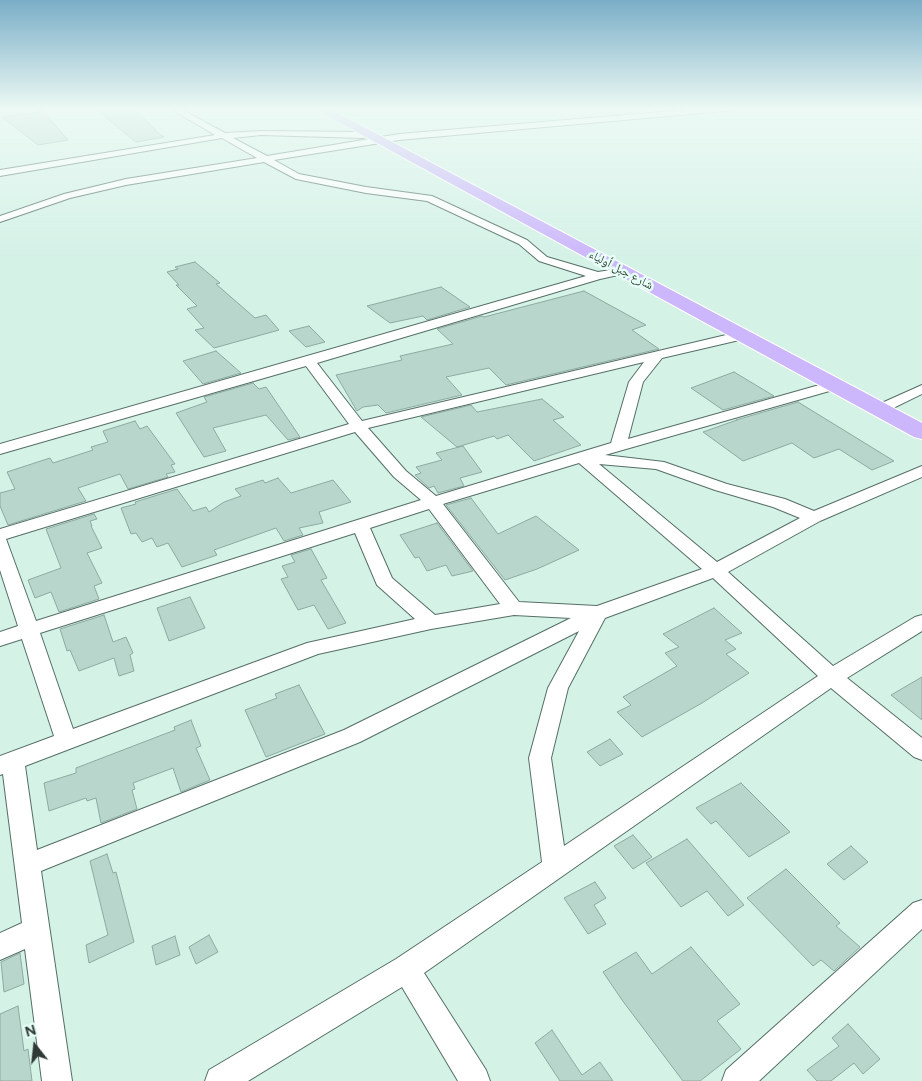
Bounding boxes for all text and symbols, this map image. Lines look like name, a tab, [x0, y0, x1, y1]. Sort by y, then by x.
street label: شارع جبل أولياء	[586, 247, 656, 293]
north arrow	[10, 1021, 60, 1071]
text: N	[23, 1021, 38, 1041]

